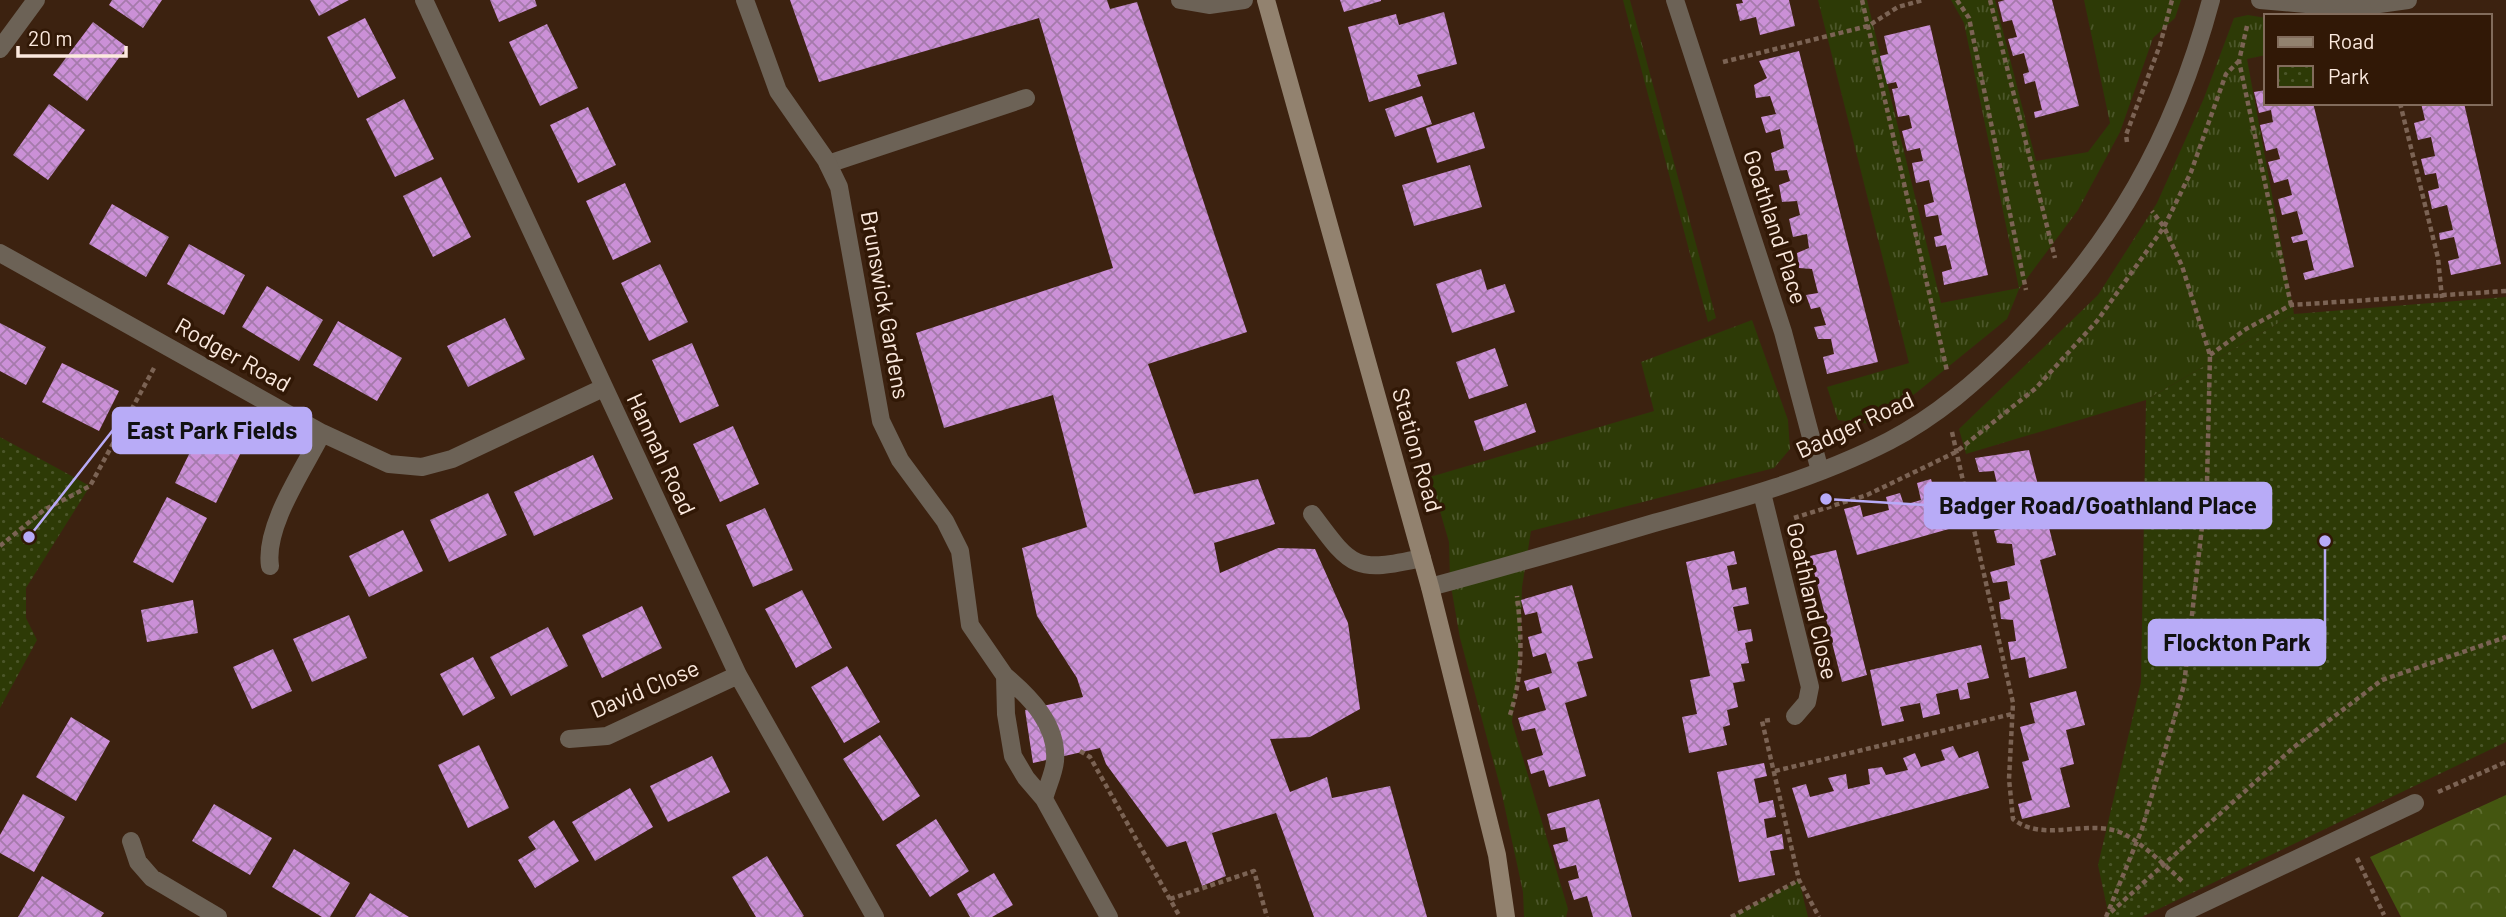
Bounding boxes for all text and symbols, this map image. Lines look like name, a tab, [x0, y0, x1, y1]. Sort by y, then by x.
scale bar	[18, 14, 126, 58]
legend	[2264, 14, 2492, 105]
text: 20 m	[28, 25, 73, 50]
text: Road	[2328, 28, 2374, 53]
text: Park	[2328, 63, 2369, 88]
street label: Goathland Place	[1738, 146, 1814, 307]
street label: Brunswick Gardens	[856, 209, 916, 401]
street label: Rodger Road	[171, 311, 296, 397]
street label: Station Road	[1387, 384, 1449, 515]
street label: Badger Road	[1791, 385, 1918, 464]
street label: Hannah Road	[621, 388, 702, 519]
callout: East Park Fields	[113, 408, 311, 453]
text: East Park Fields	[127, 415, 297, 444]
callout: Badger Road/Goathland Place	[1925, 483, 2271, 528]
text: Badger Road/Goathland Place	[1939, 490, 2257, 519]
street label: Goathland Close	[1781, 519, 1845, 682]
callout: Flockton Park	[2149, 620, 2325, 665]
text: Flockton Park	[2163, 627, 2311, 656]
street label: David Close	[586, 653, 703, 723]

